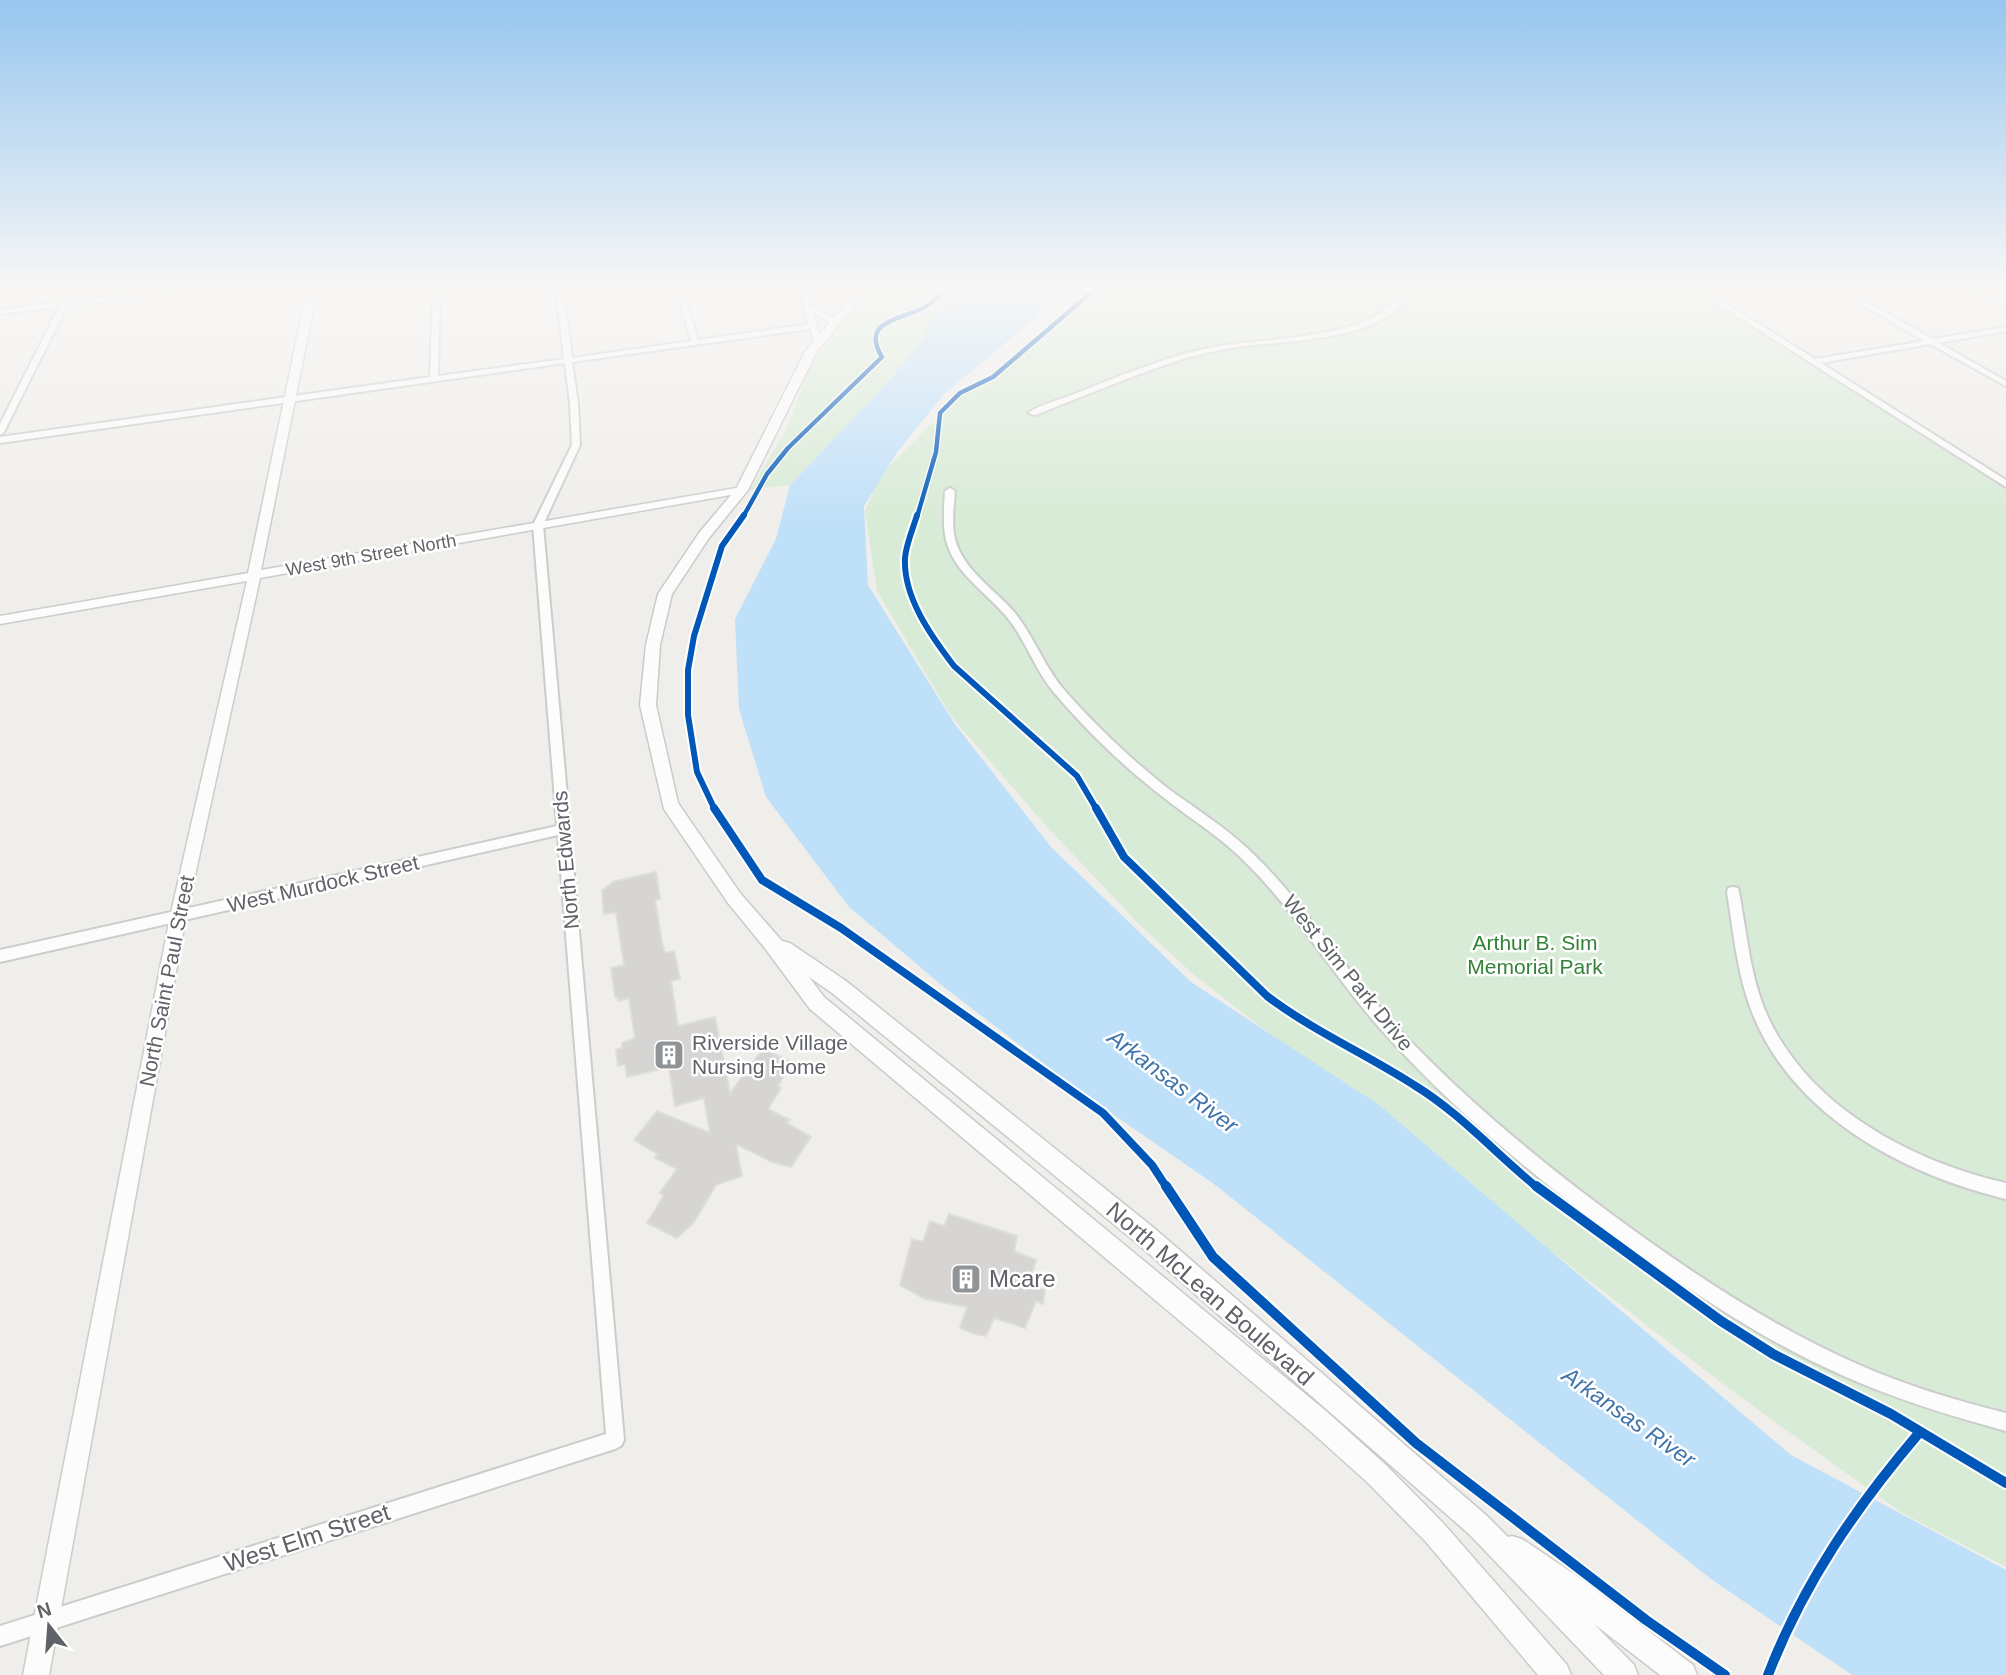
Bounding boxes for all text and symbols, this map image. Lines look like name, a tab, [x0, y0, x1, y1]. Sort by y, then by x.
street label: West 9th Street North	[284, 530, 458, 580]
street label: North Edwards	[548, 790, 583, 930]
street label: West Murdock Street	[225, 850, 421, 917]
street label: North Saint Paul Street	[135, 873, 198, 1089]
street label: West Sim Park Drive	[1279, 890, 1418, 1055]
park label: Arthur B. Sim Memorial Park	[1467, 931, 1603, 978]
water label: Arkansas River	[1101, 1022, 1244, 1139]
place label: Riverside Village Nursing Home	[692, 1031, 848, 1078]
building icon: Riverside Village Nursing Home	[652, 1038, 686, 1072]
street label: North McLean Boulevard	[1101, 1196, 1319, 1391]
building icon: Mcare	[949, 1262, 983, 1296]
place label: Mcare	[989, 1265, 1056, 1292]
water label: Arkansas River	[1556, 1360, 1701, 1473]
street label: West Elm Street	[220, 1498, 394, 1577]
north arrow	[14, 1591, 84, 1661]
text: N	[35, 1598, 54, 1622]

